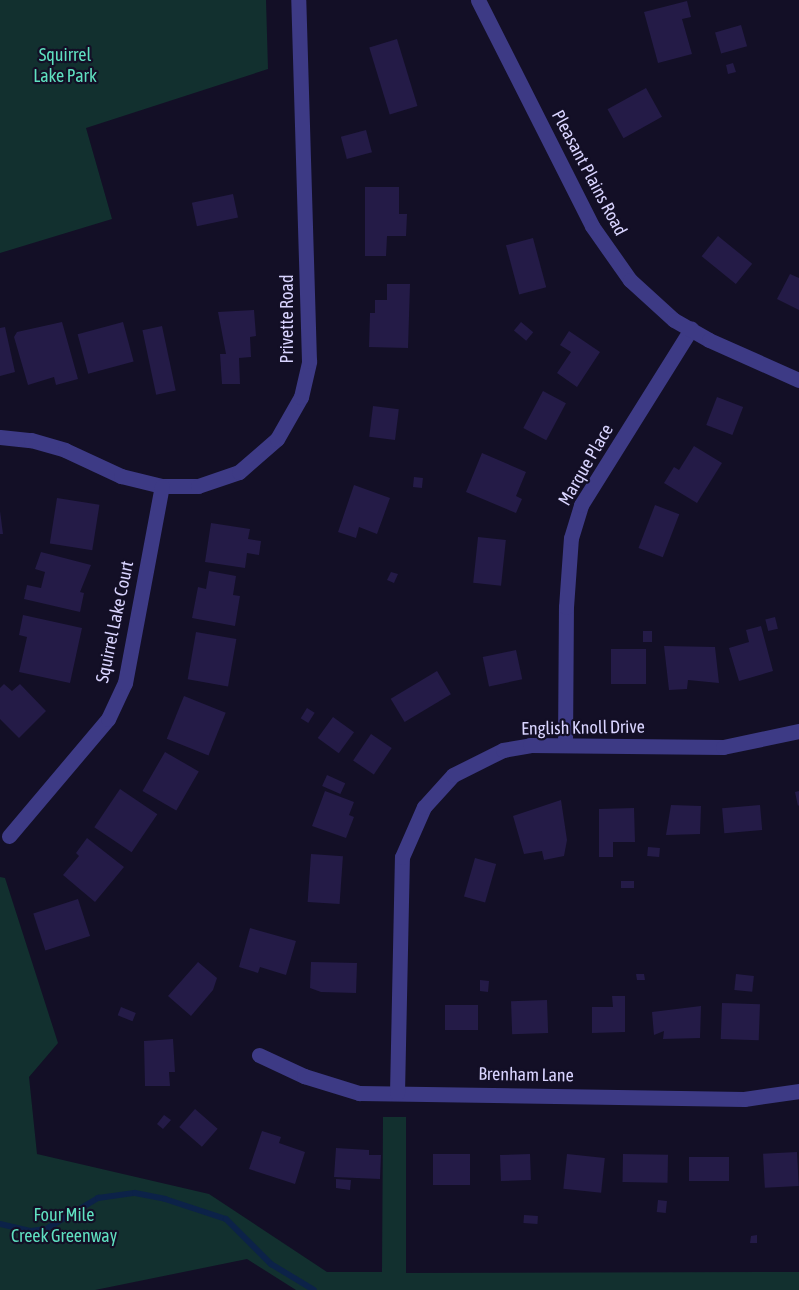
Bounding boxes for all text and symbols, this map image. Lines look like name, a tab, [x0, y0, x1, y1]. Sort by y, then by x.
park label: Squirrel Lake Park	[33, 45, 97, 88]
street label: Pleasant Plains Road	[547, 107, 631, 239]
street label: Privette Road	[276, 275, 298, 363]
street label: Marque Place	[554, 420, 618, 510]
street label: Squirrel Lake Court	[92, 559, 138, 685]
street label: English Knoll Drive	[521, 716, 645, 740]
street label: Brenham Lane	[478, 1063, 574, 1087]
park label: Four Mile Creek Greenway	[11, 1205, 117, 1248]

